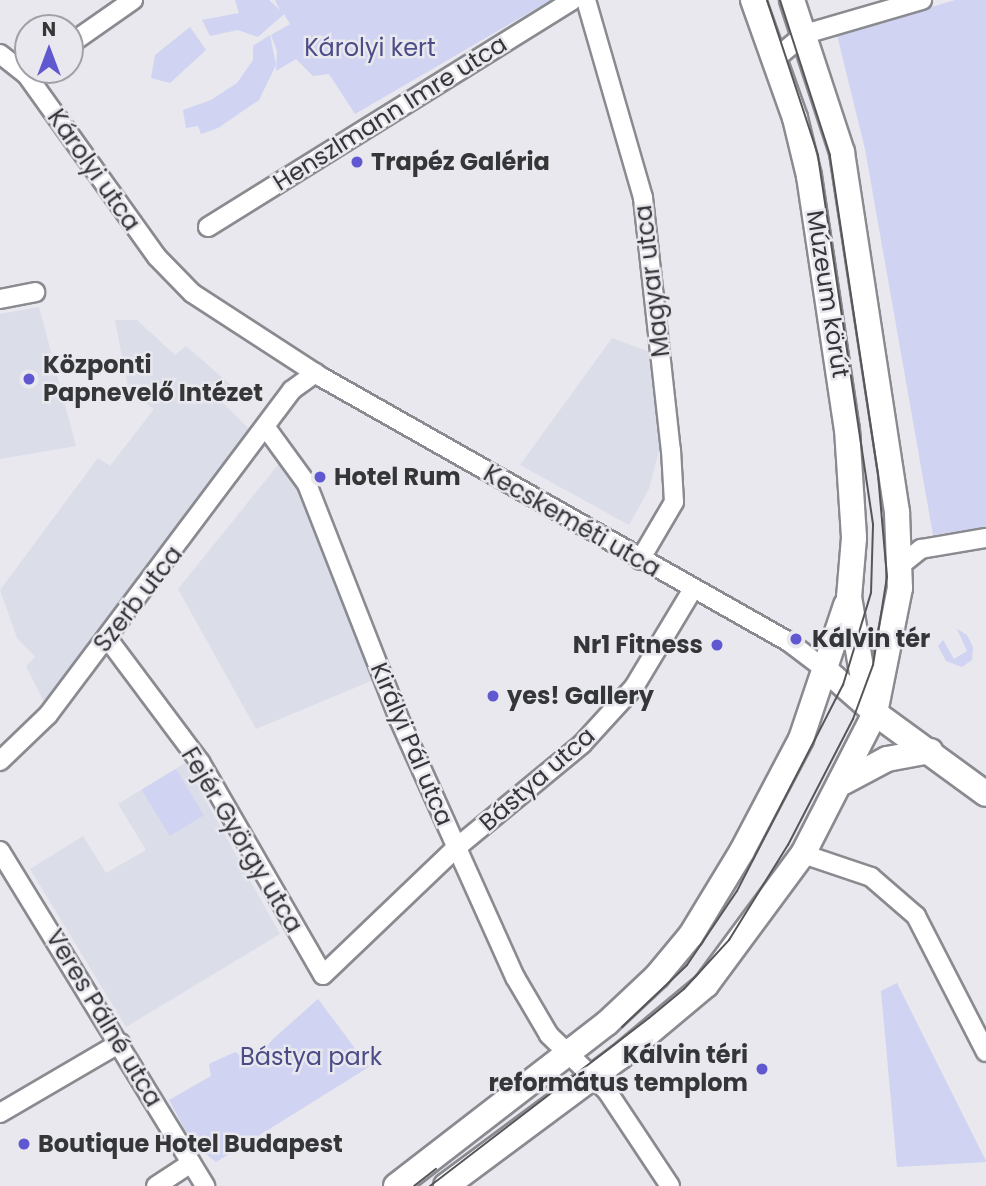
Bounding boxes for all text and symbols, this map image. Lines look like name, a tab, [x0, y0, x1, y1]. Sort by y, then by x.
north arrow	[14, 14, 84, 84]
text: N	[42, 16, 56, 43]
street label: Henszlmann Imre utca	[268, 29, 512, 197]
park label: Károlyi kert	[304, 34, 436, 62]
street label: Károlyi utca	[42, 104, 146, 236]
place label: Trapéz Galéria	[371, 148, 550, 176]
marker: Trapéz Galéria	[349, 154, 365, 170]
street label: Magyar utca	[628, 203, 676, 359]
street label: Múzeum körút	[801, 208, 855, 380]
place label: Központi Papnevelő Intézet	[43, 351, 263, 407]
marker: Központi Papnevelő Intézet	[21, 371, 37, 387]
street label: Kecskeméti utca	[479, 459, 665, 583]
place label: Hotel Rum	[334, 463, 461, 491]
marker: Hotel Rum	[312, 469, 328, 485]
street label: Szerb utca	[88, 540, 188, 658]
place label: Kálvin tér	[812, 625, 930, 653]
marker: Kálvin tér	[786, 629, 806, 649]
place label: Nr1 Fitness	[573, 631, 703, 659]
marker: Nr1 Fitness	[709, 637, 725, 653]
street label: Királyi Pál utca	[365, 658, 459, 830]
place label: yes! Gallery	[507, 682, 654, 710]
marker: yes! Gallery	[485, 688, 501, 704]
street label: Bástya utca	[474, 721, 600, 837]
street label: Fejér György utca	[175, 742, 309, 938]
street label: Veres Pálné utca	[40, 924, 168, 1112]
place label: Kálvin téri református templom	[489, 1041, 748, 1097]
park label: Bástya park	[240, 1043, 382, 1071]
marker: Kálvin téri református templom	[754, 1061, 770, 1077]
place label: Boutique Hotel Budapest	[38, 1130, 343, 1158]
marker: Boutique Hotel Budapest	[16, 1136, 32, 1152]

